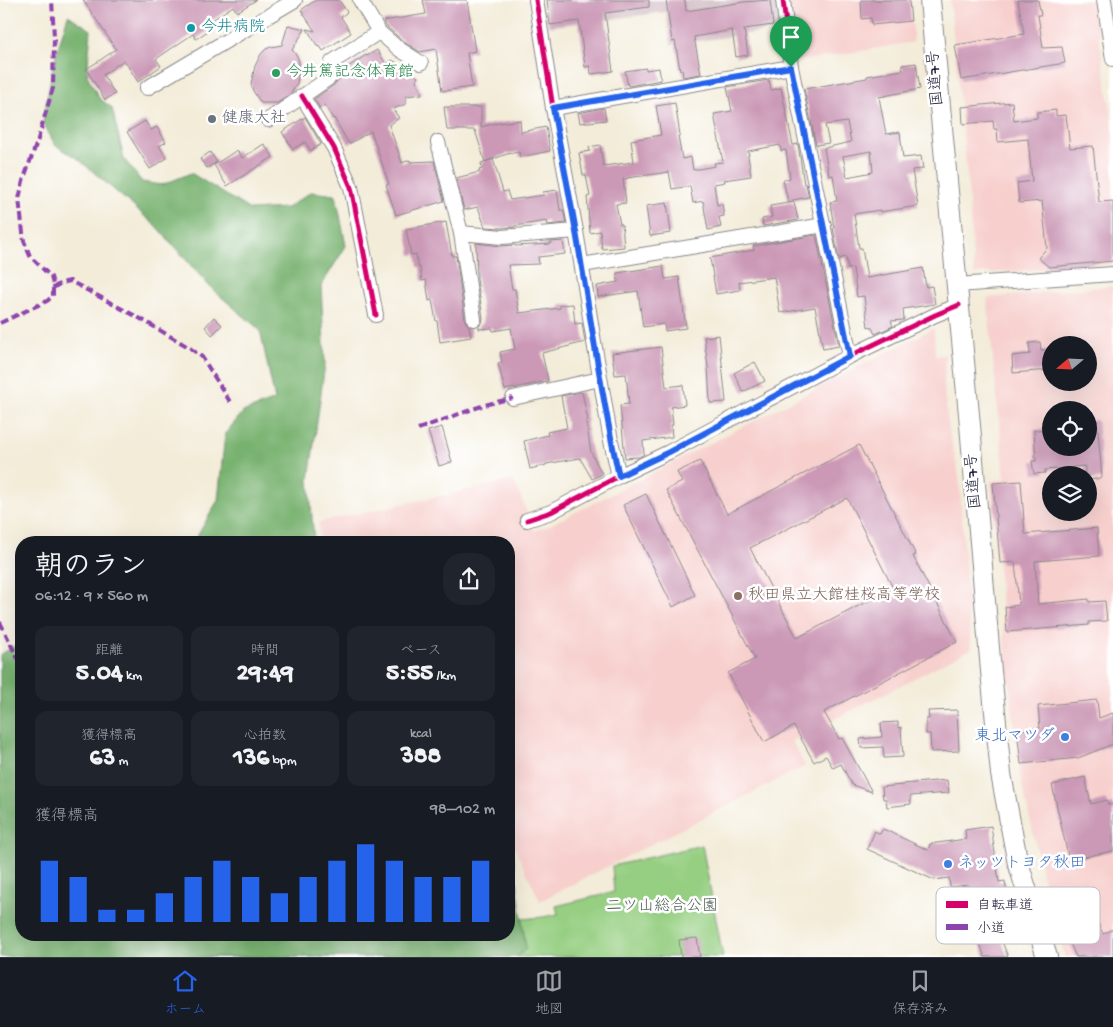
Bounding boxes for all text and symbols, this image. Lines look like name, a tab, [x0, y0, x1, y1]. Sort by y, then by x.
pin	[770, 16, 812, 67]
place label: 今井病院	[201, 18, 265, 38]
marker: 今井病院	[185, 22, 197, 34]
icon: arrive	[777, 23, 805, 51]
street label: 国道7号	[924, 49, 949, 107]
place label: 今井篤記念体育館	[286, 62, 414, 83]
marker: 今井篤記念体育館	[270, 67, 282, 79]
place label: 健康大社	[222, 109, 286, 129]
marker: 健康大社	[206, 113, 218, 125]
north arrow	[1042, 336, 1098, 391]
map controls	[1042, 336, 1097, 521]
button: locate	[1042, 401, 1097, 456]
street label: 国道7号	[962, 452, 987, 510]
button: layers	[1042, 466, 1097, 521]
text: 朝のラン	[35, 552, 147, 585]
button: share	[443, 553, 495, 605]
place label: 秋田県立大館桂桜高等学校	[748, 586, 940, 606]
text: 06:12 · 9 × 560 m	[35, 588, 148, 607]
marker: 秋田県立大館桂桜高等学校	[732, 590, 744, 602]
text: 距離	[95, 643, 123, 660]
text: 時間	[251, 643, 279, 660]
text: ペース	[400, 643, 442, 660]
text: 5.04	[76, 660, 123, 689]
text: 29:49	[237, 660, 293, 689]
text: 5:55	[386, 660, 433, 689]
text: km	[123, 668, 142, 685]
text: /km	[433, 668, 456, 685]
text: kcal	[410, 726, 432, 743]
place label: 東北マツダ	[975, 726, 1055, 747]
text: 獲得標高	[81, 728, 137, 745]
text: 心拍数	[244, 728, 286, 745]
marker: 東北マツダ	[1059, 731, 1071, 743]
text: 388	[401, 743, 441, 772]
text: 63	[90, 745, 115, 774]
text: 136	[233, 745, 269, 774]
text: m	[115, 753, 128, 770]
text: bpm	[269, 753, 297, 770]
text: 98–102 m	[430, 801, 495, 820]
text: 獲得標高	[35, 808, 99, 827]
place label: ネッツトヨタ秋田	[958, 854, 1085, 874]
marker: ネッツトヨタ秋田	[942, 858, 954, 870]
legend	[936, 887, 1100, 944]
park label: 二ツ山総合公園	[606, 897, 718, 917]
text: 自転車道	[977, 898, 1033, 915]
text: 小道	[977, 921, 1005, 938]
tab: ホーム	[165, 967, 206, 1019]
tab: 地図	[535, 967, 563, 1019]
tab: 保存済み	[892, 967, 948, 1019]

